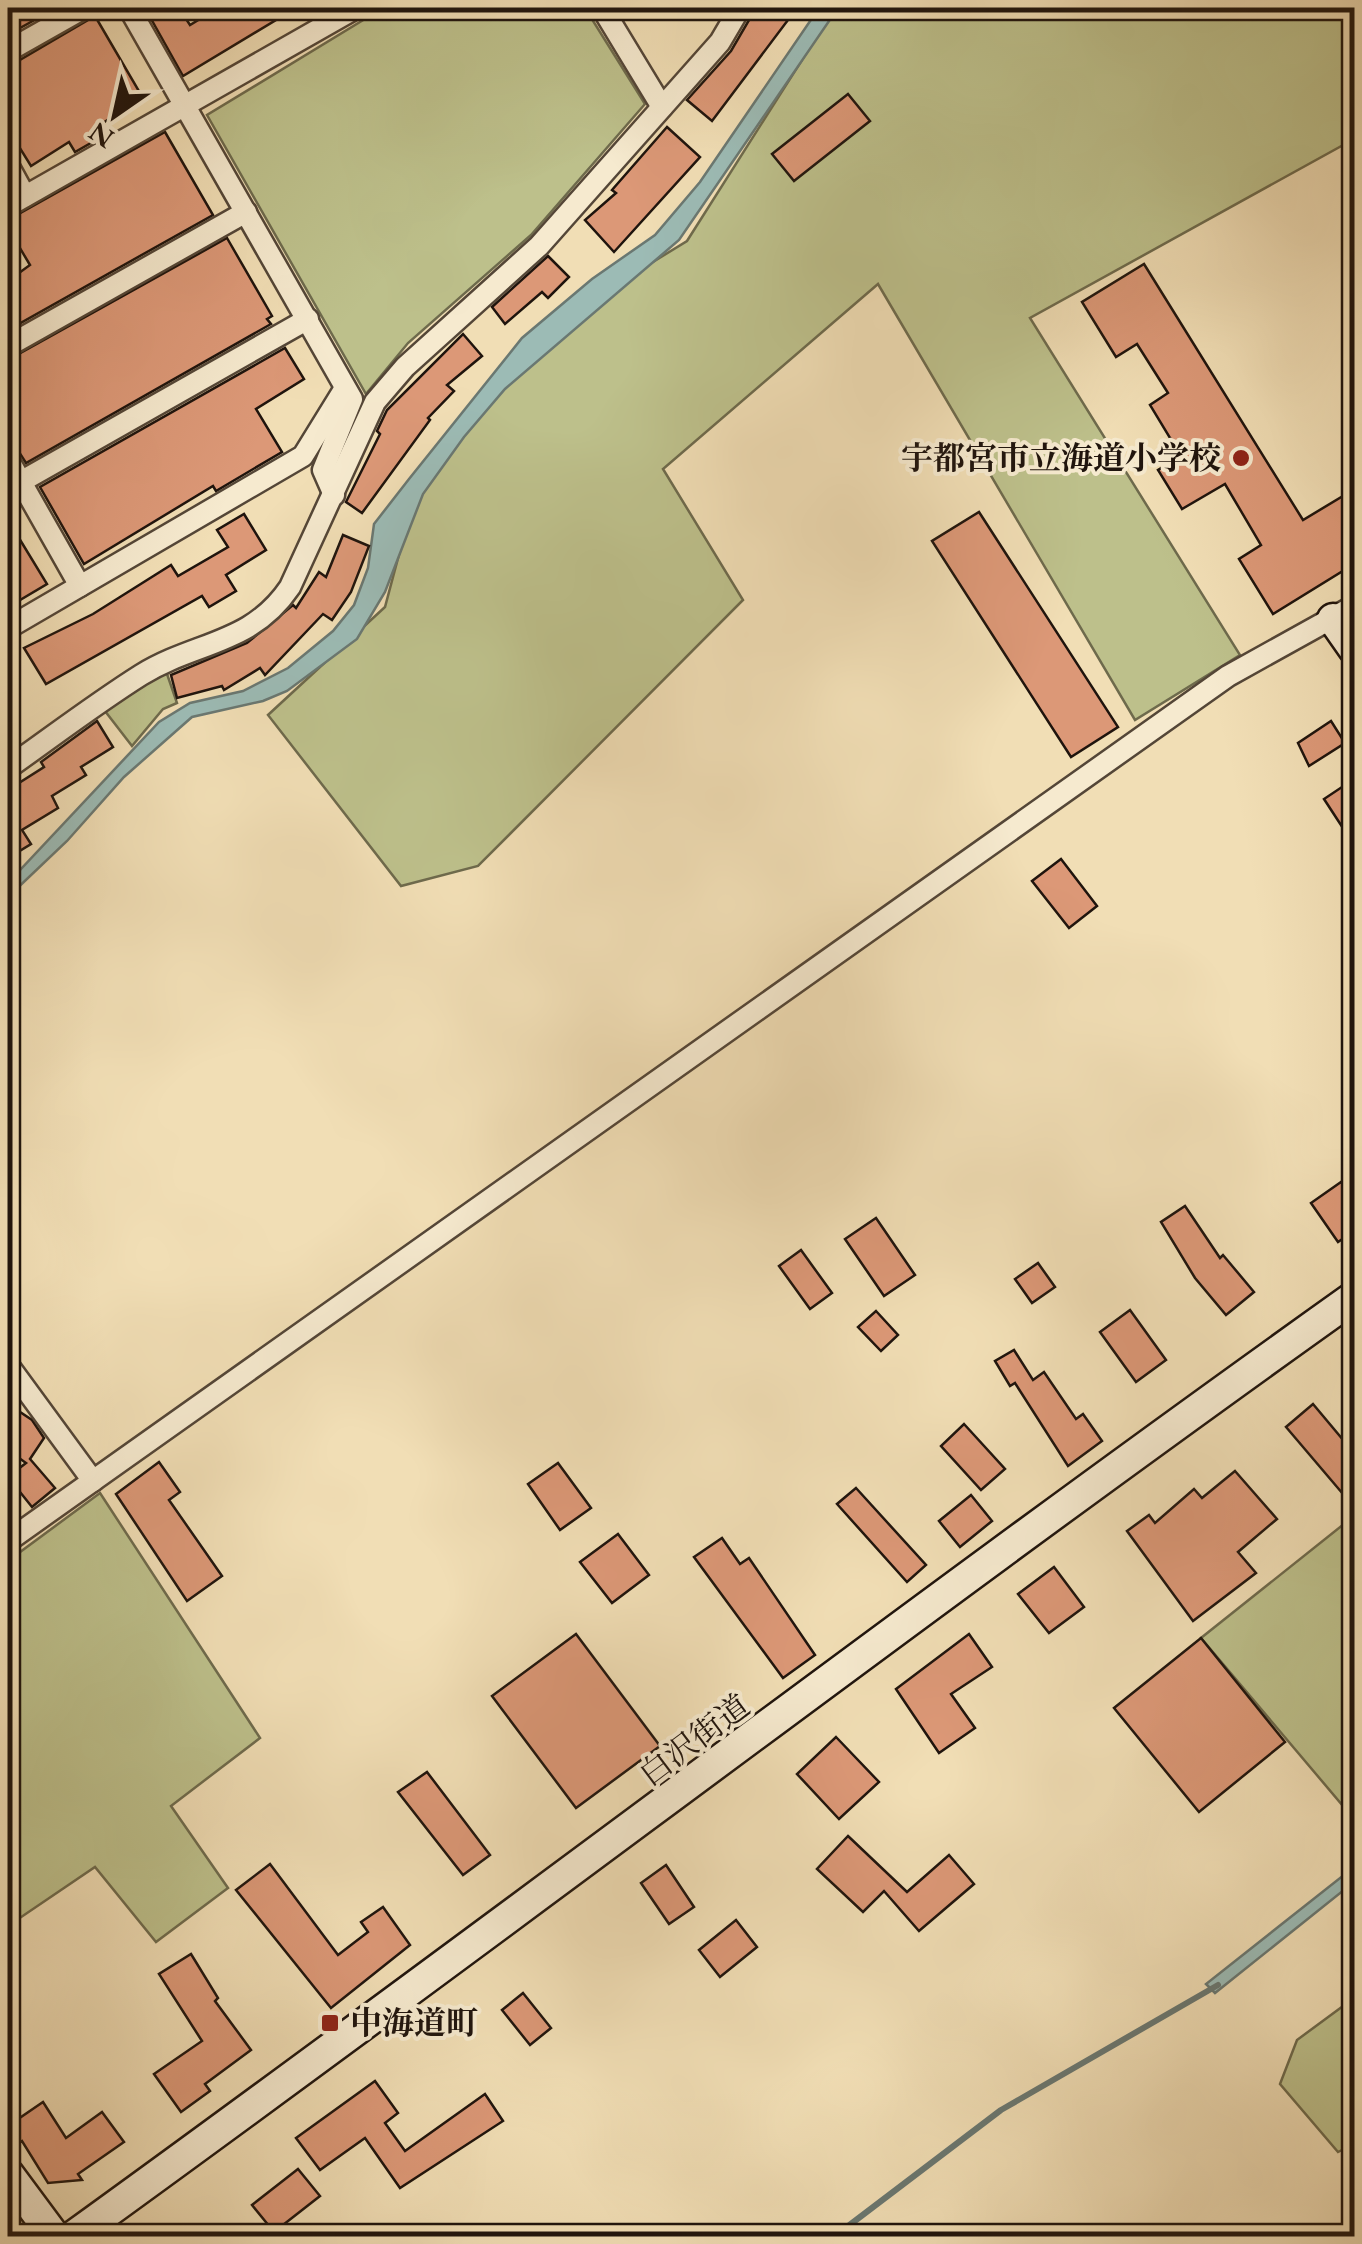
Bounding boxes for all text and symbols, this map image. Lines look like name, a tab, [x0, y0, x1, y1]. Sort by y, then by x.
north arrow	[65, 65, 165, 165]
text: N	[81, 114, 120, 157]
place label: 宇都宮市立海道小学校	[901, 437, 1221, 479]
marker: 宇都宮市立海道小学校	[1230, 447, 1252, 469]
street label: 白沢街道	[630, 1685, 758, 1795]
place label: 中海道町	[350, 2002, 478, 2044]
marker: 中海道町	[319, 2012, 341, 2034]

